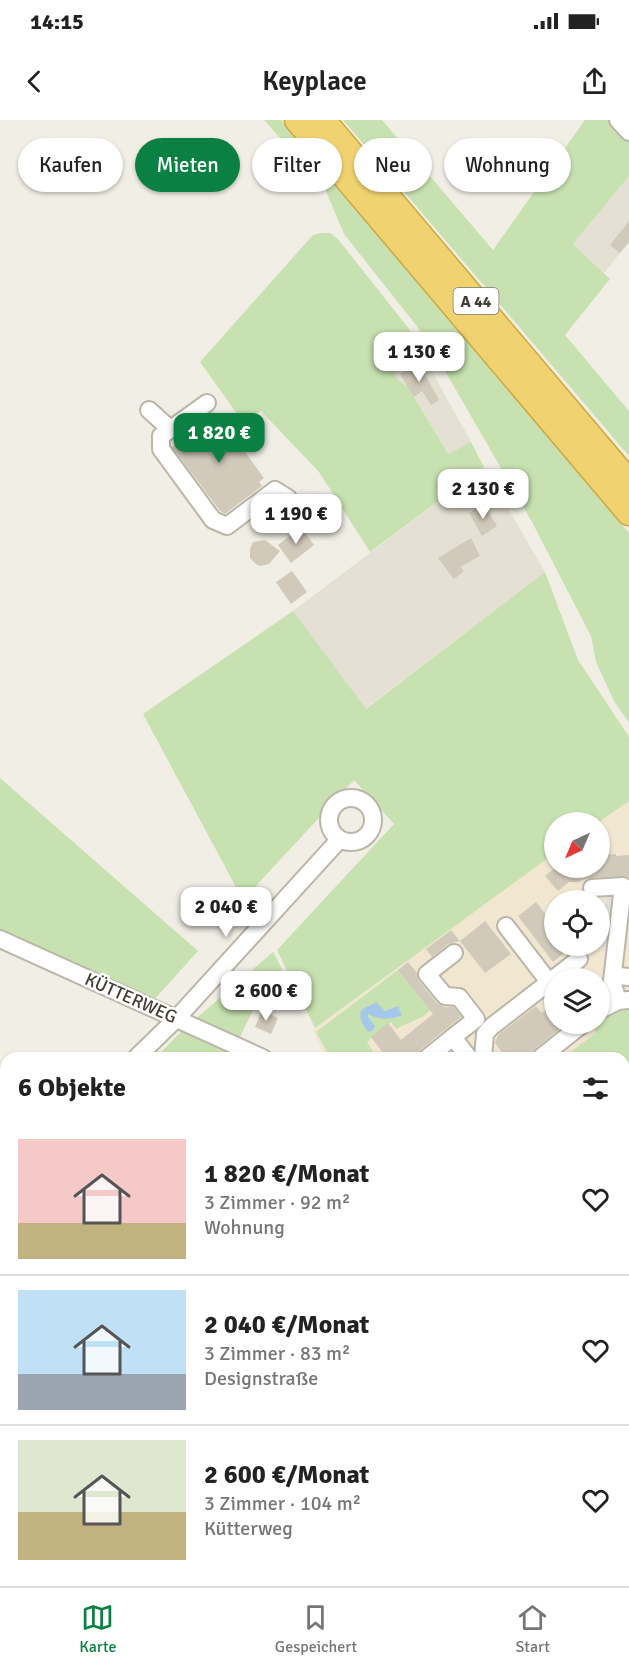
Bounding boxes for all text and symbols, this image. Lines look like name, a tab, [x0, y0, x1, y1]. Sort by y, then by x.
text: 14:15	[30, 8, 84, 35]
icon: back	[18, 65, 51, 98]
text: Keyplace	[262, 65, 367, 98]
icon: share	[578, 65, 611, 98]
chip: Kaufen	[18, 138, 123, 192]
chip: Mieten	[135, 138, 240, 192]
chip: Filter	[252, 138, 342, 192]
chip: Neu	[354, 138, 432, 192]
chip: Wohnung	[444, 138, 571, 192]
road number: A 44	[454, 288, 498, 314]
pin: 1 130 €	[364, 332, 474, 383]
text: 1 130 €	[388, 339, 450, 364]
pin: 1 820 €	[164, 413, 274, 464]
text: 1 820 €	[188, 420, 250, 445]
pin: 2 130 €	[428, 469, 538, 520]
text: 2 130 €	[452, 476, 514, 501]
pin: 1 190 €	[241, 494, 351, 545]
text: 1 190 €	[265, 501, 327, 526]
north arrow	[544, 812, 610, 878]
map controls	[544, 812, 610, 1034]
pin: 2 040 €	[171, 887, 281, 938]
button: locate	[544, 890, 610, 956]
text: 2 040 €	[195, 894, 257, 919]
street label: KÜTTERWEG	[81, 968, 181, 1028]
button: layers	[544, 968, 610, 1034]
pin: 2 600 €	[211, 971, 321, 1022]
text: 2 600 €	[235, 978, 297, 1003]
text: 6 Objekte	[18, 1072, 126, 1104]
icon: filters	[579, 1072, 612, 1105]
text: 1 820 €/Monat	[204, 1158, 369, 1190]
icon: home	[66, 1163, 138, 1235]
icon: heart	[579, 1183, 612, 1216]
text: 3 Zimmer · 92 m²	[204, 1190, 350, 1215]
text: Wohnung	[204, 1215, 285, 1240]
text: 2 040 €/Monat	[204, 1309, 369, 1341]
icon: home	[66, 1314, 138, 1386]
icon: heart	[579, 1334, 612, 1367]
text: 3 Zimmer · 83 m²	[204, 1341, 350, 1366]
text: Designstraße	[204, 1366, 318, 1391]
text: 2 600 €/Monat	[204, 1459, 369, 1491]
icon: home	[66, 1464, 138, 1536]
icon: heart	[579, 1484, 612, 1517]
text: 3 Zimmer · 104 m²	[204, 1491, 361, 1516]
text: Kütterweg	[204, 1516, 293, 1541]
tab: Karte	[79, 1601, 117, 1657]
tab: Gespeichert	[275, 1601, 357, 1657]
tab: Start	[515, 1601, 550, 1657]

